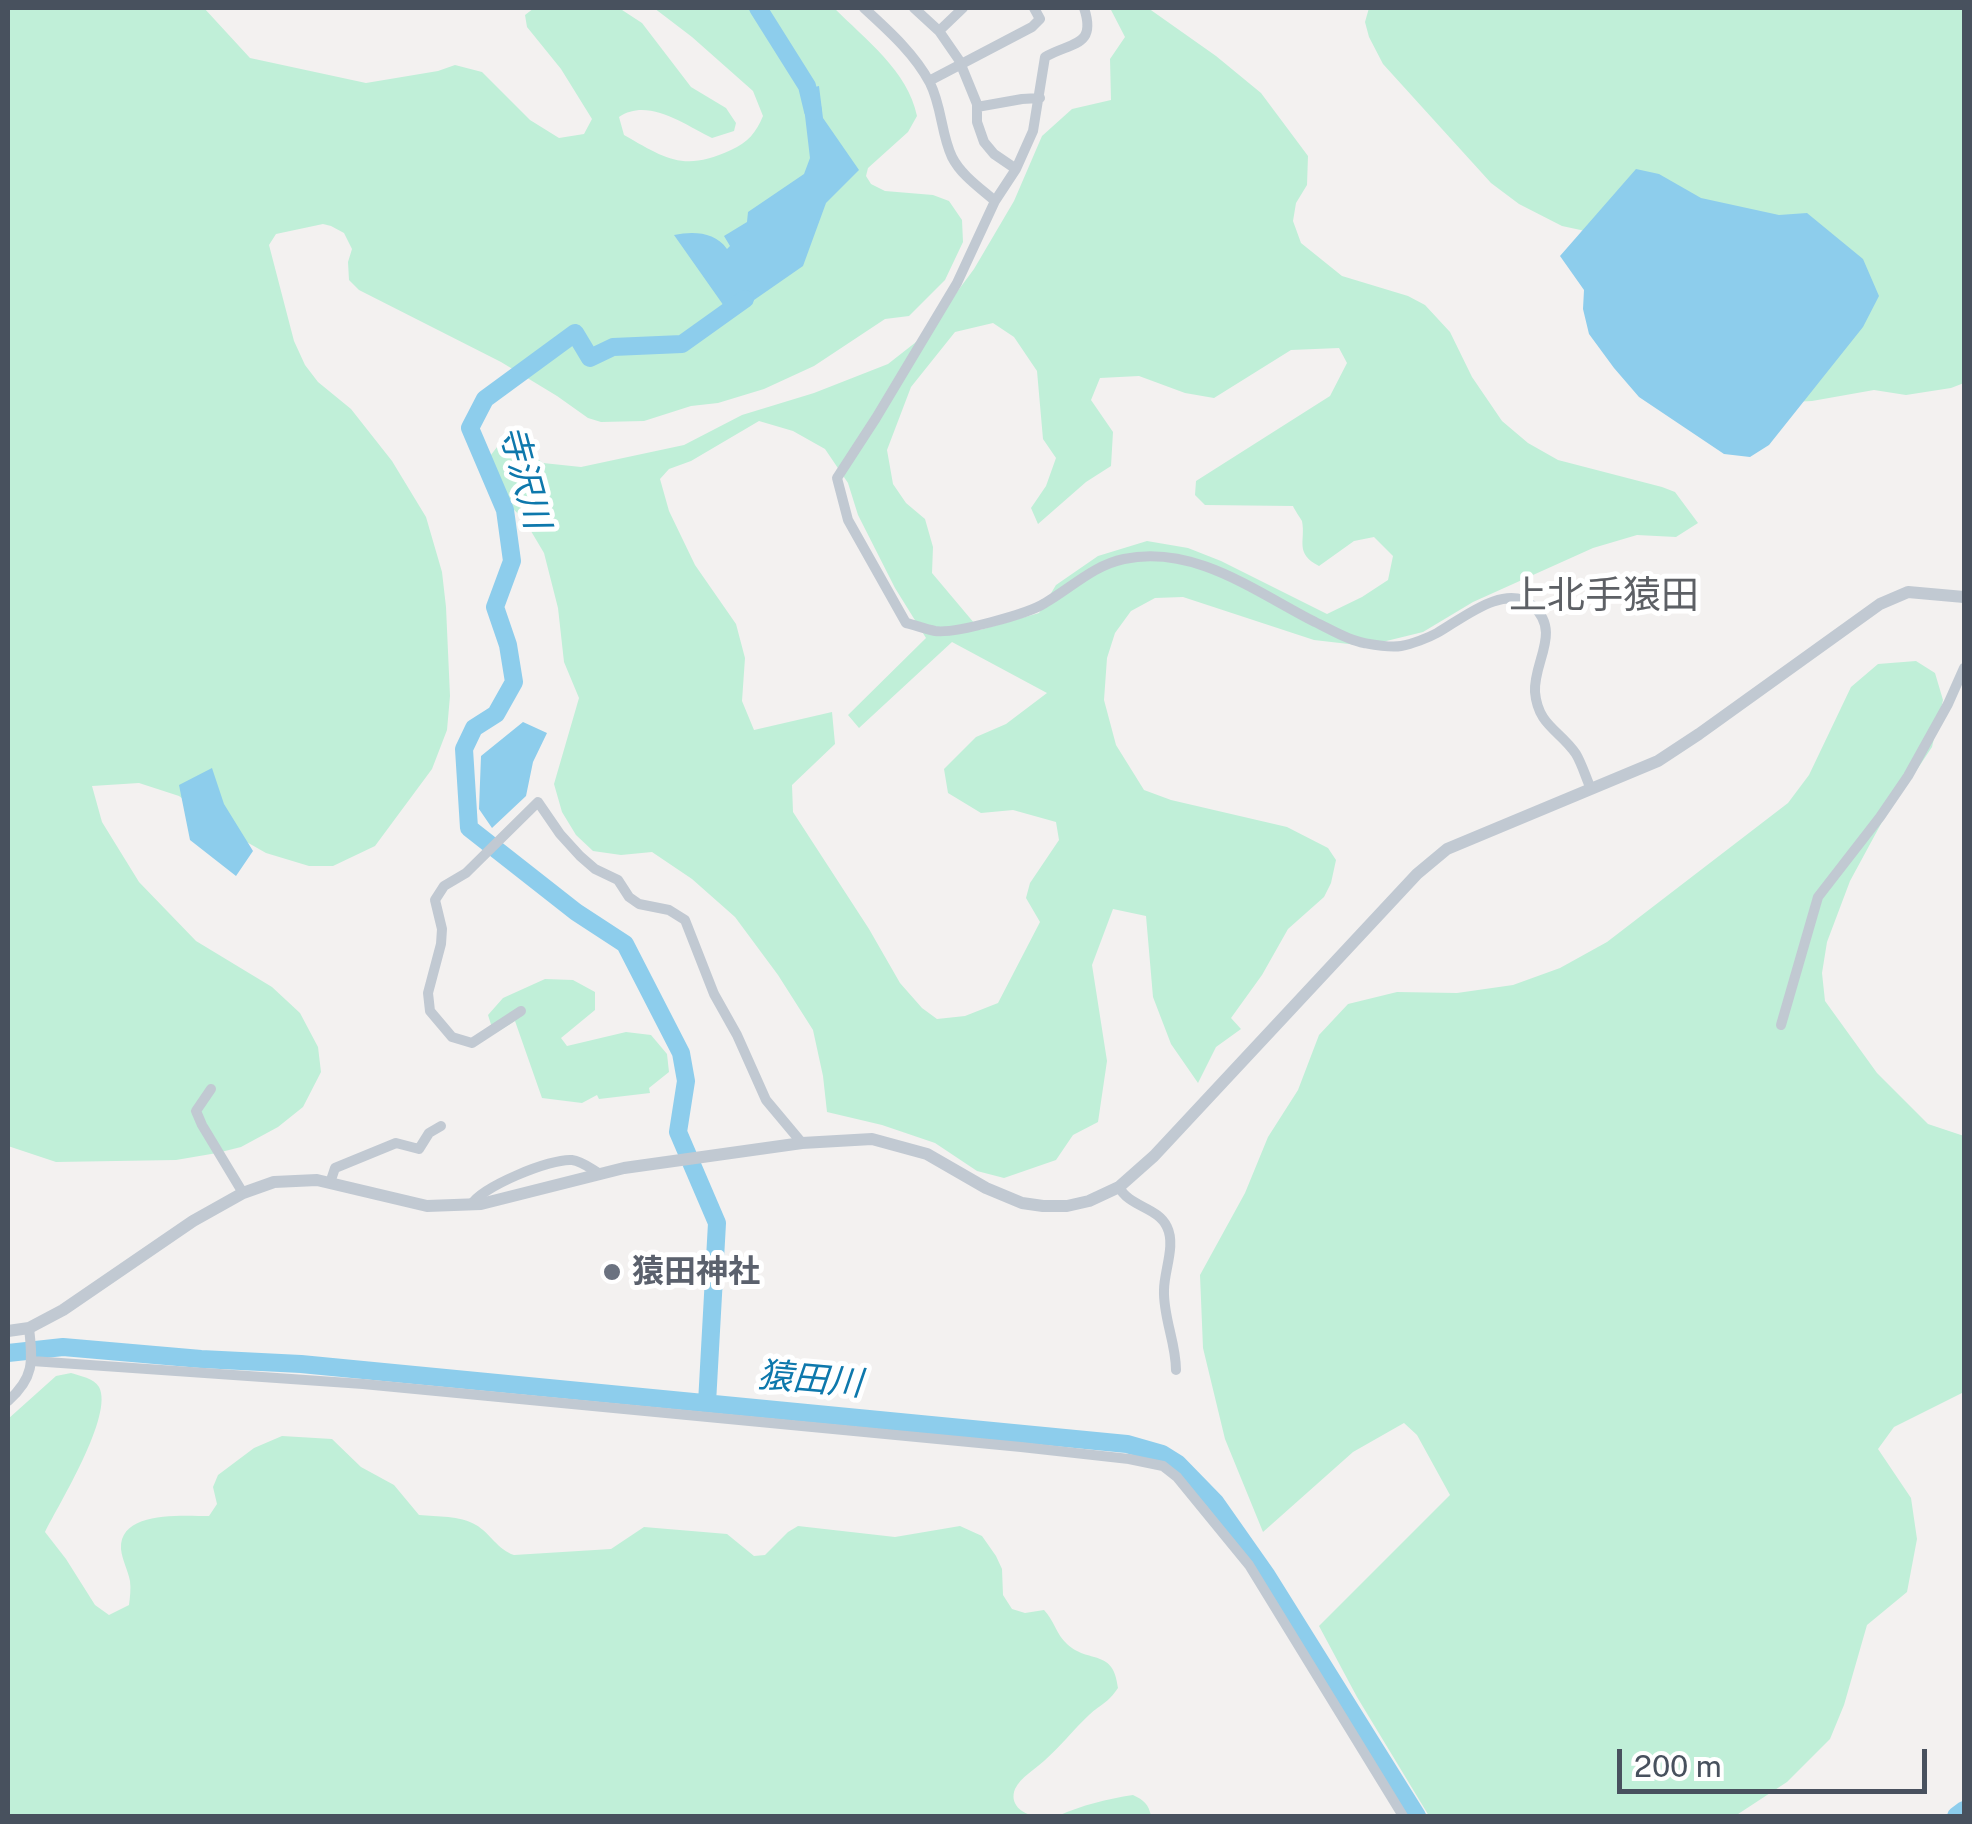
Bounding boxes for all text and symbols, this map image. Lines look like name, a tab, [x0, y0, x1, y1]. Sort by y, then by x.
water label: 寺沢川	[490, 421, 558, 533]
district label: 上北手猿田	[1509, 573, 1699, 619]
place label: 猿田神社	[632, 1253, 760, 1291]
marker: 猿田神社	[601, 1261, 623, 1283]
water label: 猿田川	[756, 1355, 864, 1405]
scale bar	[1622, 1729, 1932, 1791]
text: 200 m	[1634, 1748, 1722, 1784]

